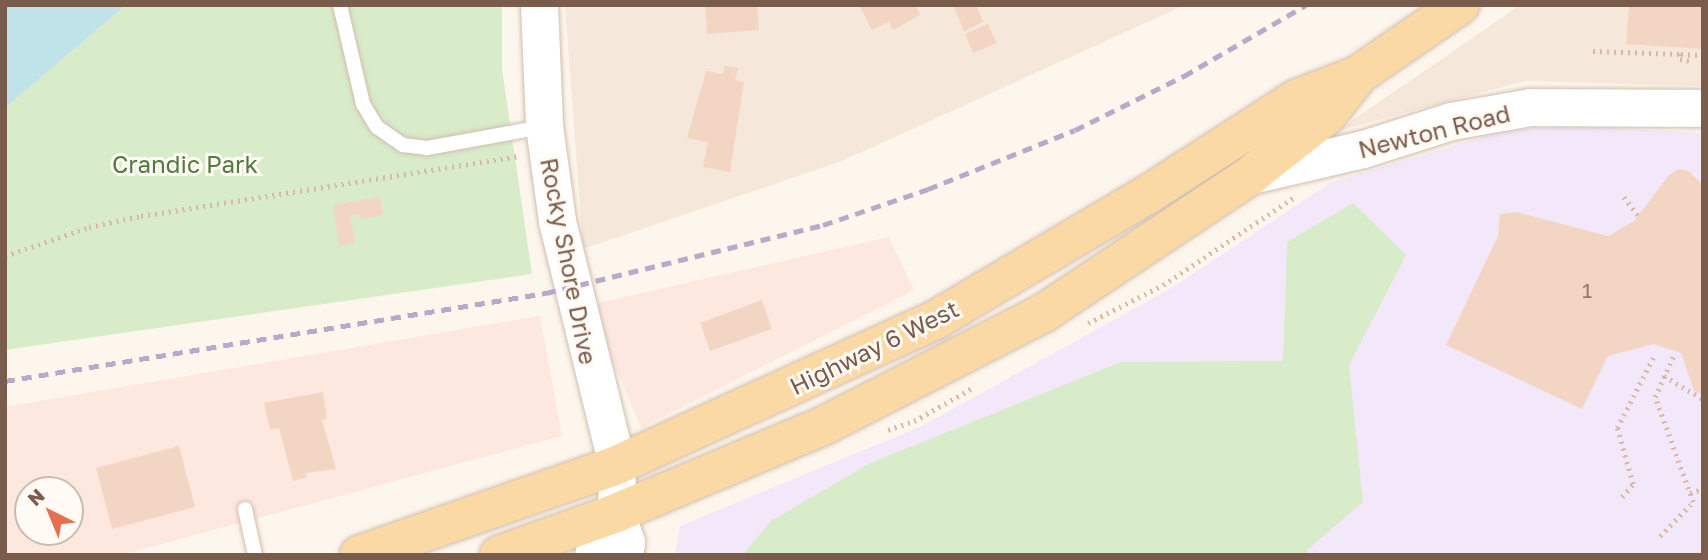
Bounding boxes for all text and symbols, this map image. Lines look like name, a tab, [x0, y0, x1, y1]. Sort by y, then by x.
street label: Newton Road	[1355, 98, 1513, 164]
park label: Crandic Park	[112, 150, 258, 178]
street label: Rocky Shore Drive	[535, 155, 603, 367]
house number: 1	[1582, 277, 1592, 303]
street label: Highway 6 West	[785, 294, 963, 400]
north arrow	[14, 476, 84, 546]
text: N	[23, 483, 49, 510]

